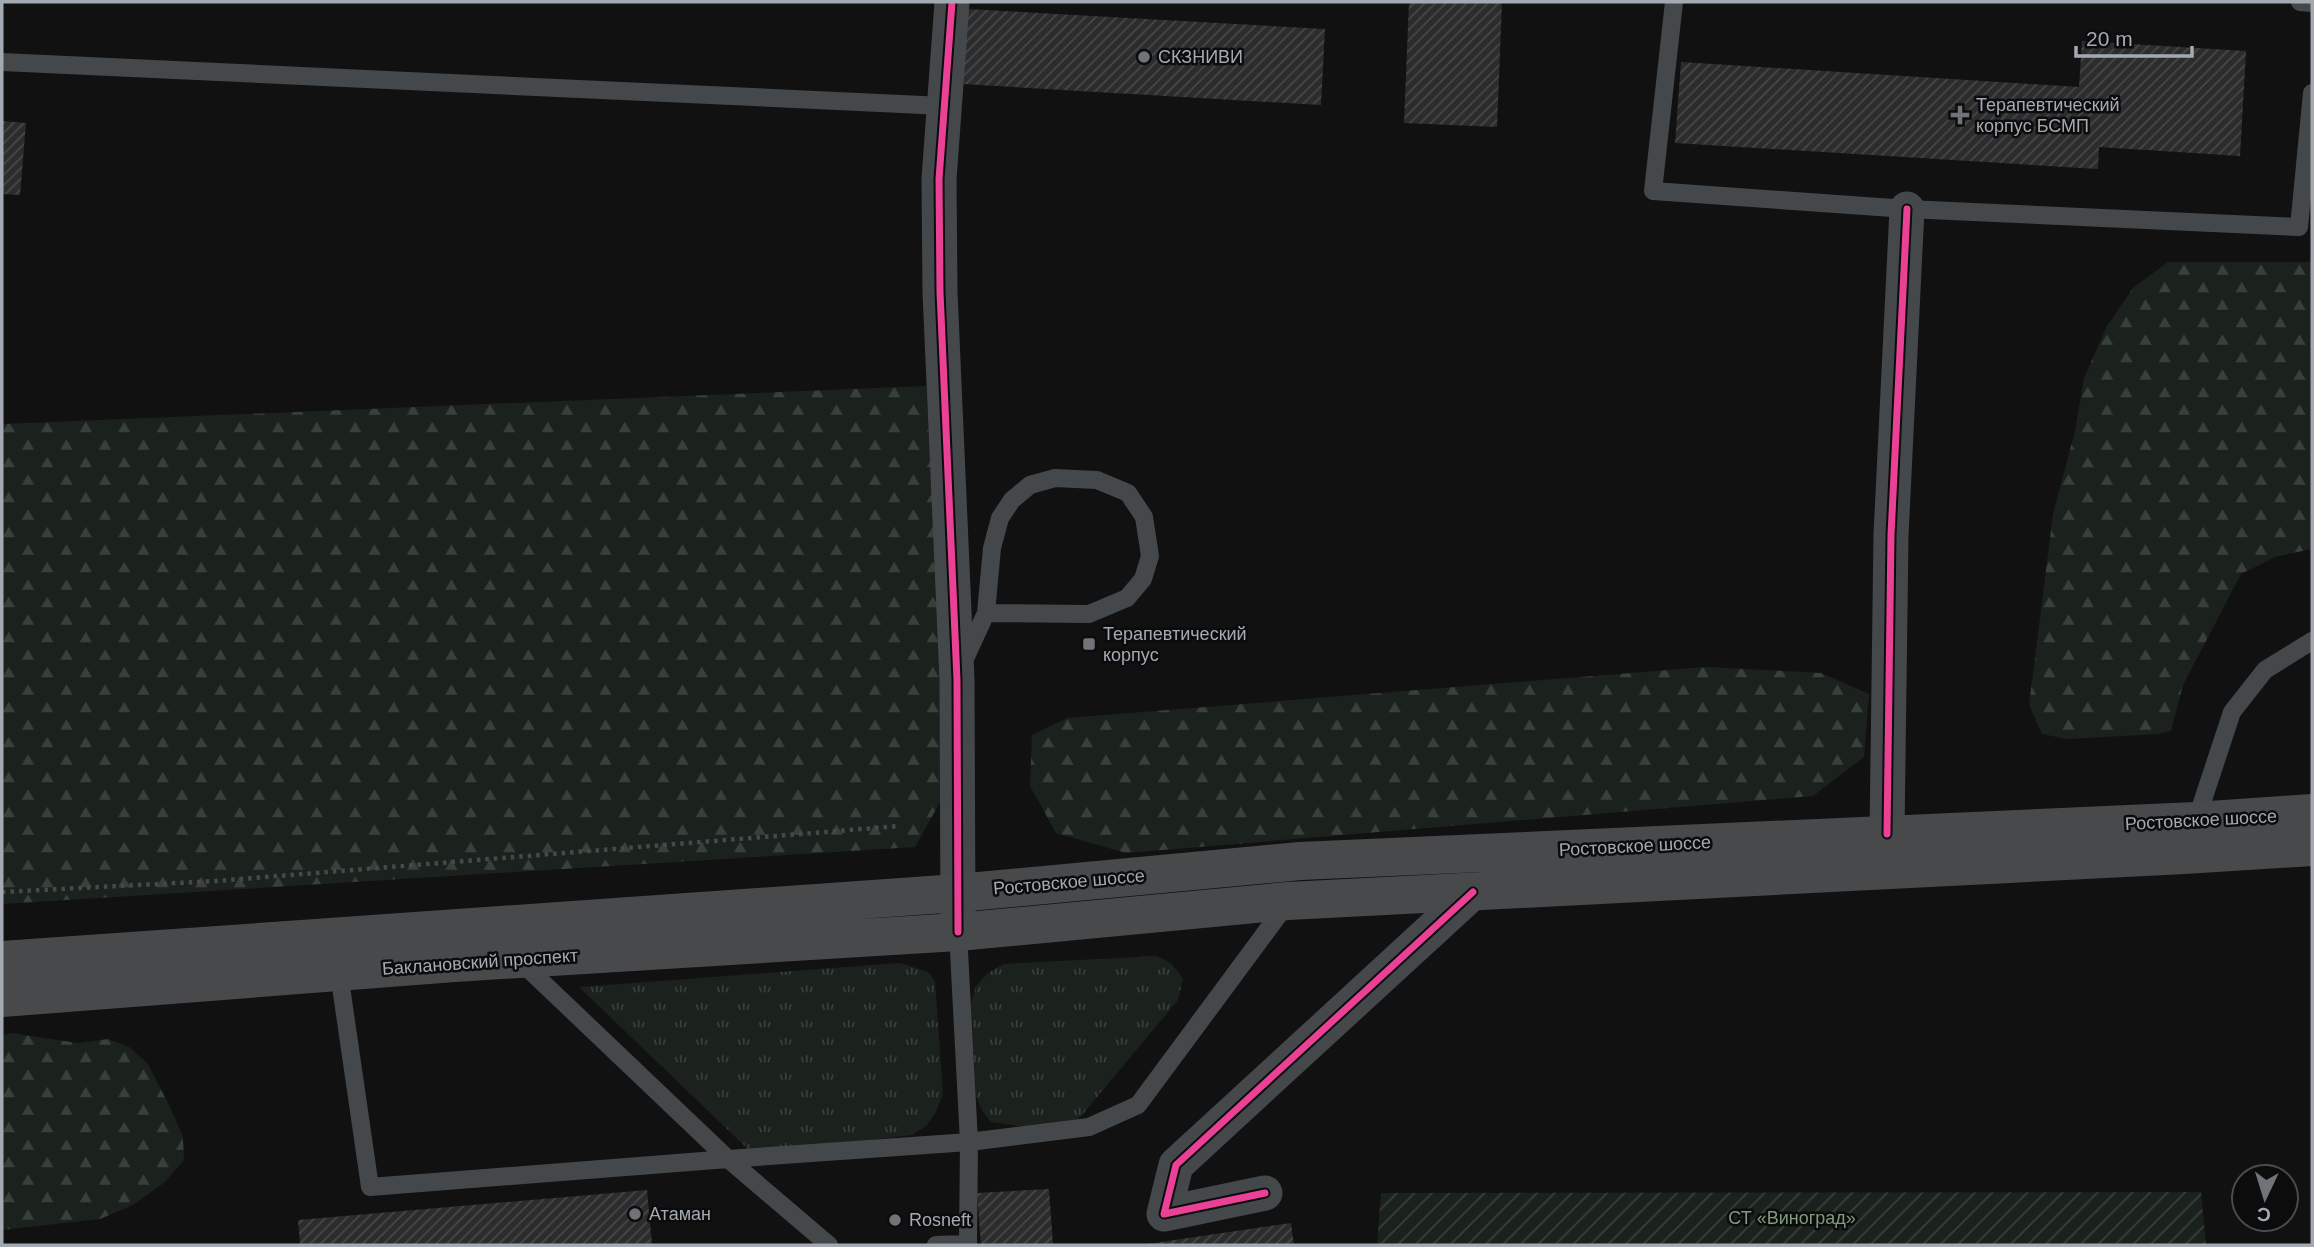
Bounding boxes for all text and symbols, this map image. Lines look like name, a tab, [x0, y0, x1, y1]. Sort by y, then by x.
scale bar	[2076, 14, 2192, 58]
text: 20 m	[2086, 27, 2133, 50]
place label: СКЗНИВИ	[1158, 47, 1243, 67]
marker: СКЗНИВИ	[1136, 49, 1152, 65]
place label: Терапевтический корпус БСМП	[1976, 95, 2120, 136]
marker: Терапевтический корпус БСМП	[1950, 105, 1970, 125]
place label: Терапевтический корпус	[1103, 624, 1247, 665]
marker: Терапевтический корпус	[1081, 636, 1097, 652]
street label: Ростовское шоссе	[2124, 806, 2278, 834]
street label: Ростовское шоссе	[1558, 832, 1712, 860]
street label: Ростовское шоссе	[992, 865, 1146, 899]
street label: Баклановский проспект	[381, 945, 579, 979]
north arrow	[2230, 1163, 2300, 1233]
text: С	[2256, 1203, 2271, 1225]
place label: Атаман	[649, 1204, 711, 1224]
marker: Атаман	[627, 1206, 643, 1222]
park label: СТ «Виноград»	[1728, 1208, 1856, 1228]
place label: Rosneft	[909, 1210, 971, 1230]
marker: Rosneft	[887, 1212, 903, 1228]

